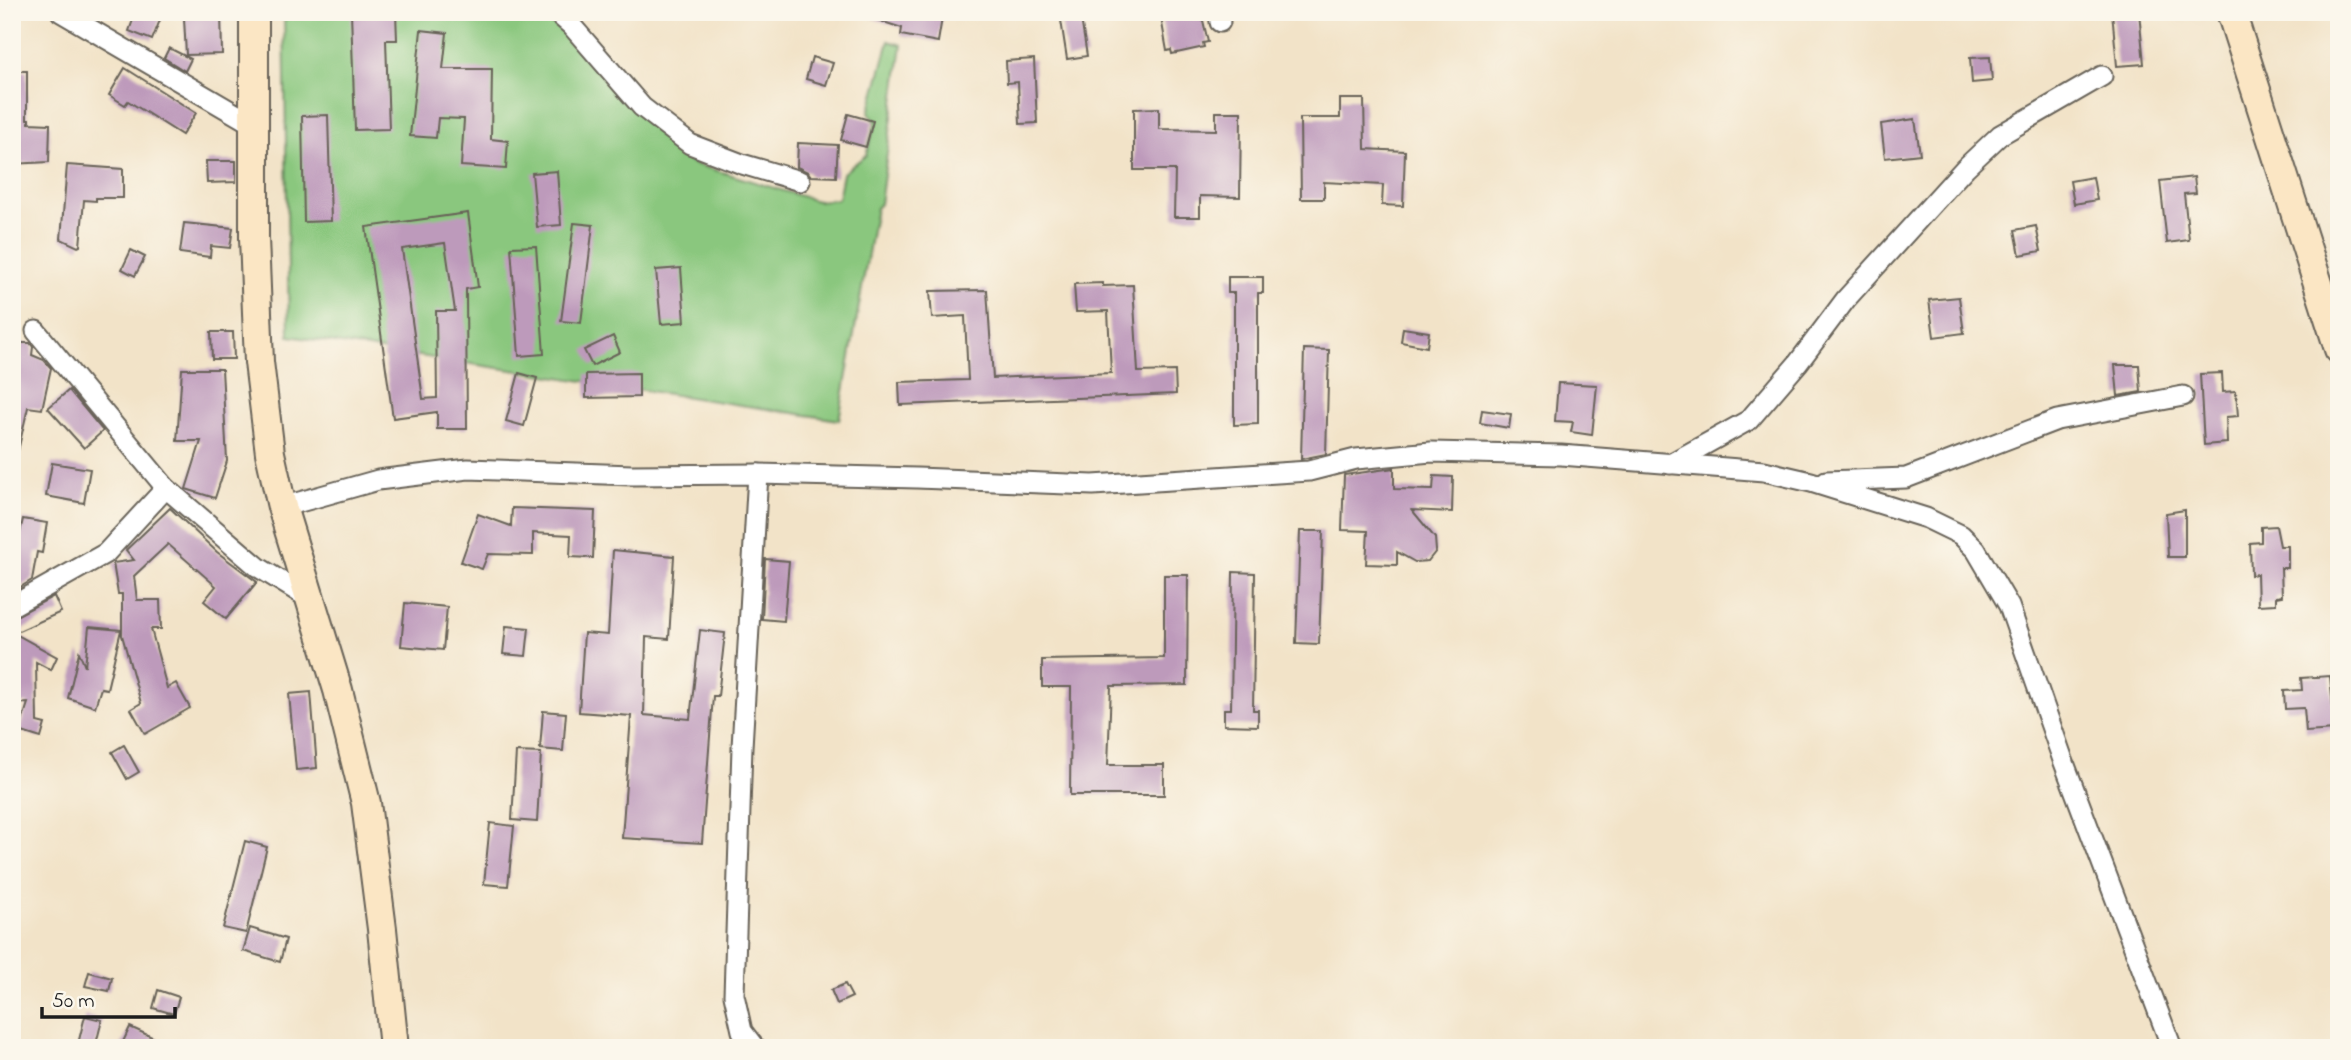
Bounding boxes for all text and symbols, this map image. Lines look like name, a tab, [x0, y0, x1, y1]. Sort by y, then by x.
scale bar	[42, 976, 175, 1020]
text: 50 m	[52, 987, 95, 1017]

